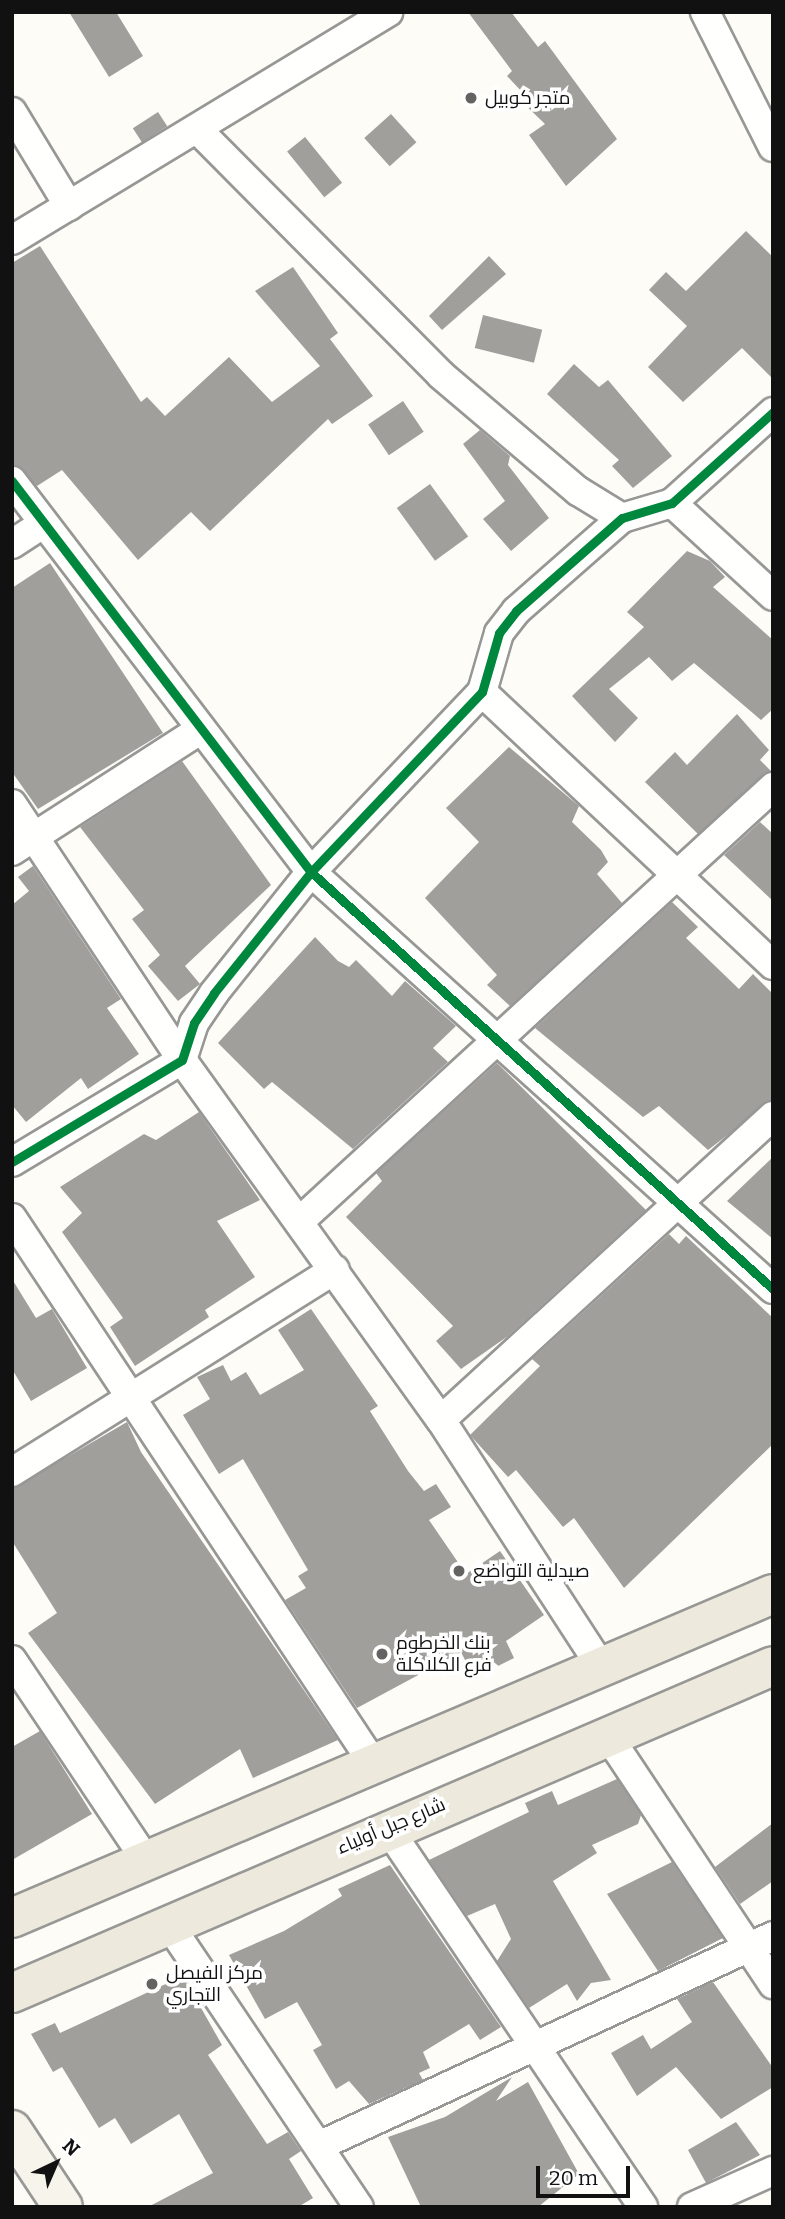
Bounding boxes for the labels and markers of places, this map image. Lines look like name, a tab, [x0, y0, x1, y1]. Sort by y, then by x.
place label: متجر كوبيل	[485, 87, 571, 109]
marker: متجر كوبيل	[463, 90, 479, 106]
place label: صيدلية التواضع	[473, 1560, 590, 1582]
marker: صيدلية التواضع	[451, 1563, 467, 1579]
place label: بنك الخرطوم فرع الكلاكلة	[396, 1632, 492, 1676]
marker: بنك الخرطوم فرع الكلاكلة	[374, 1646, 390, 1662]
place label: مركز الفيصل التجاري	[166, 1962, 263, 2006]
marker: مركز الفيصل التجاري	[144, 1976, 160, 1992]

